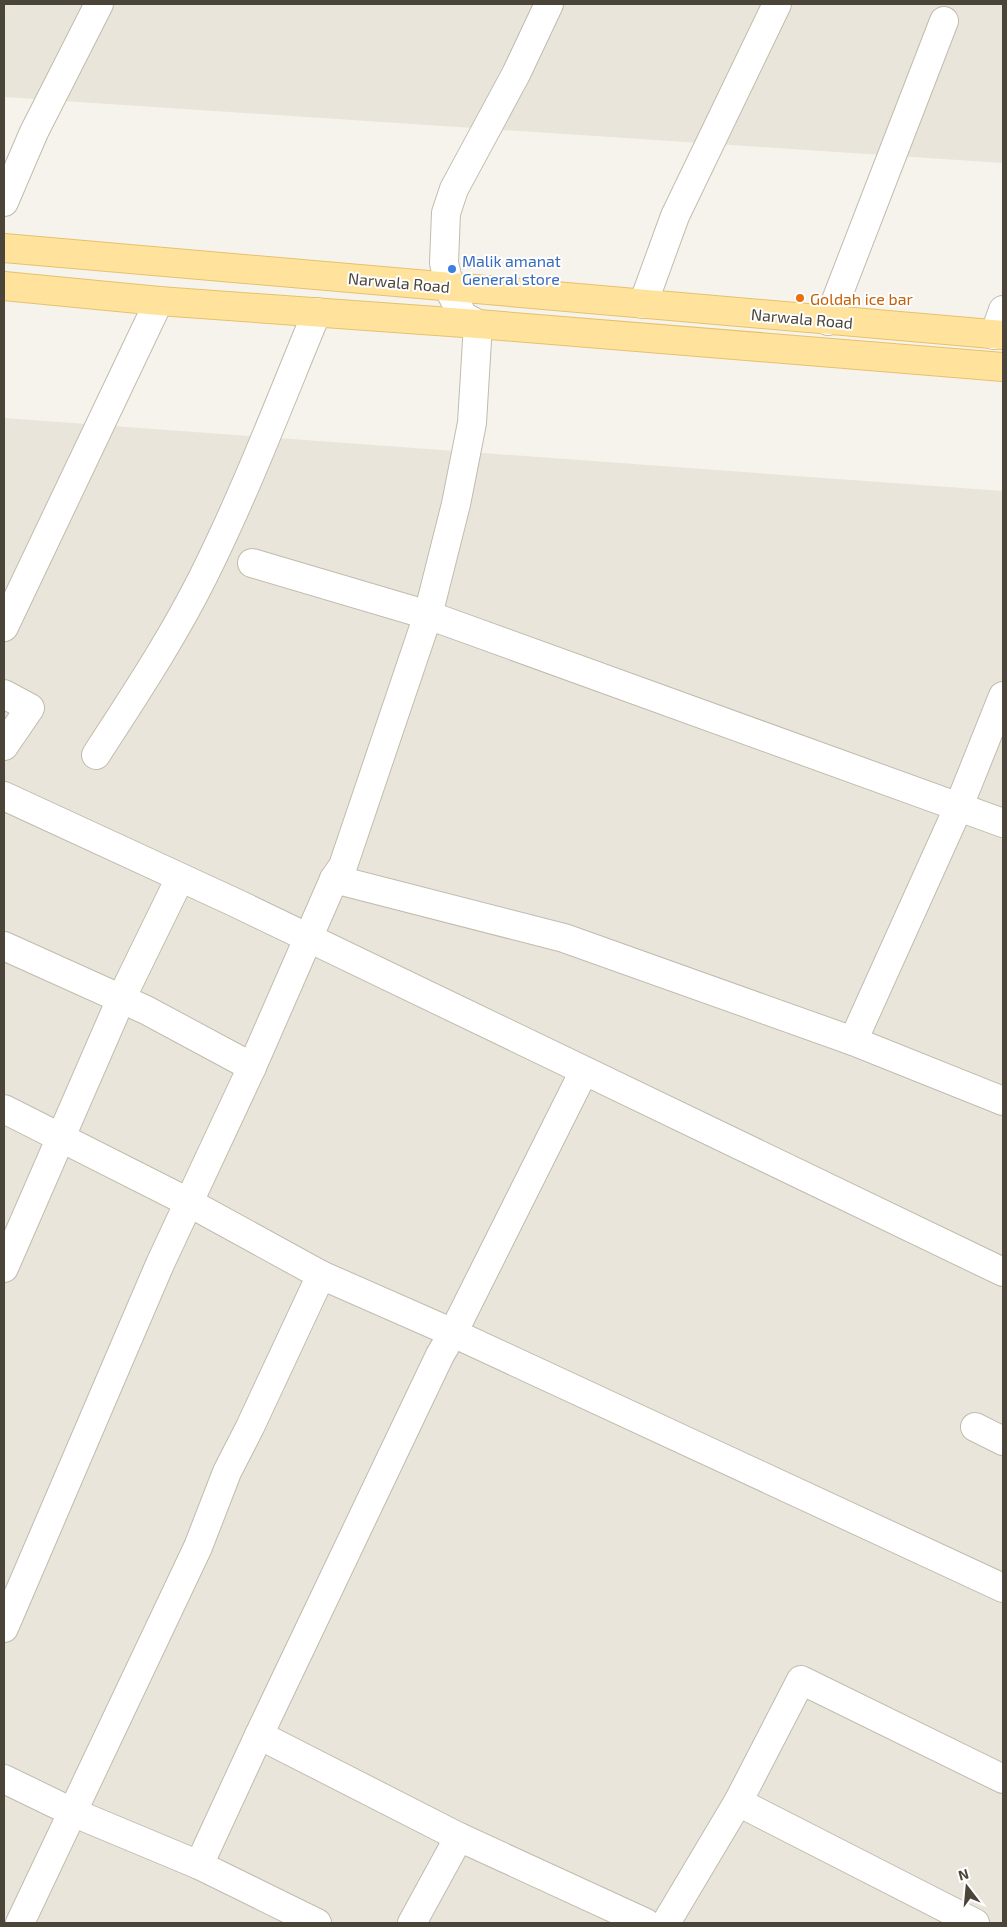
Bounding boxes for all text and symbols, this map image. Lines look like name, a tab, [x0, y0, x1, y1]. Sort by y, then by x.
place label: Malik amanat General store	[462, 251, 561, 288]
marker: Malik amanat General store	[446, 263, 458, 275]
street label: Narwala Road	[347, 268, 451, 296]
place label: Goldah ice bar	[810, 289, 913, 308]
marker: Goldah ice bar	[794, 292, 806, 304]
street label: Narwala Road	[750, 304, 854, 332]
north arrow	[942, 1862, 992, 1912]
text: N	[956, 1864, 970, 1884]

